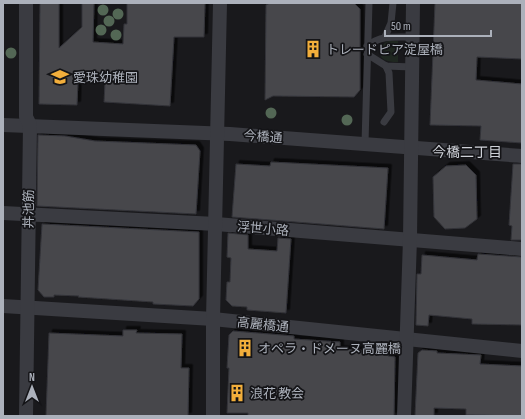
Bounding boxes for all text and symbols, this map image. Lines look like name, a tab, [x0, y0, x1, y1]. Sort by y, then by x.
scale bar	[385, 12, 491, 38]
text: 50 m	[391, 19, 411, 34]
building icon: トレードピア淀屋橋	[303, 39, 323, 59]
place label: トレードピア淀屋橋	[326, 42, 443, 58]
school or university icon: 愛珠幼稚園	[50, 67, 70, 87]
place label: 愛珠幼稚園	[73, 70, 138, 86]
street label: 今橋通	[243, 128, 283, 146]
district label: 今橋二丁目	[432, 144, 502, 161]
street label: 丼池筋	[21, 189, 37, 229]
street label: 浮世小路	[236, 219, 290, 239]
street label: 高麗橋通	[236, 314, 290, 336]
building icon: オペラ・ドメーヌ高麗橋	[235, 338, 255, 358]
place label: オペラ・ドメーヌ高麗橋	[258, 341, 401, 357]
north arrow	[12, 367, 52, 407]
text: N	[29, 371, 35, 384]
building icon: 浪花 教会	[227, 383, 247, 403]
place label: 浪花 教会	[250, 386, 304, 402]

